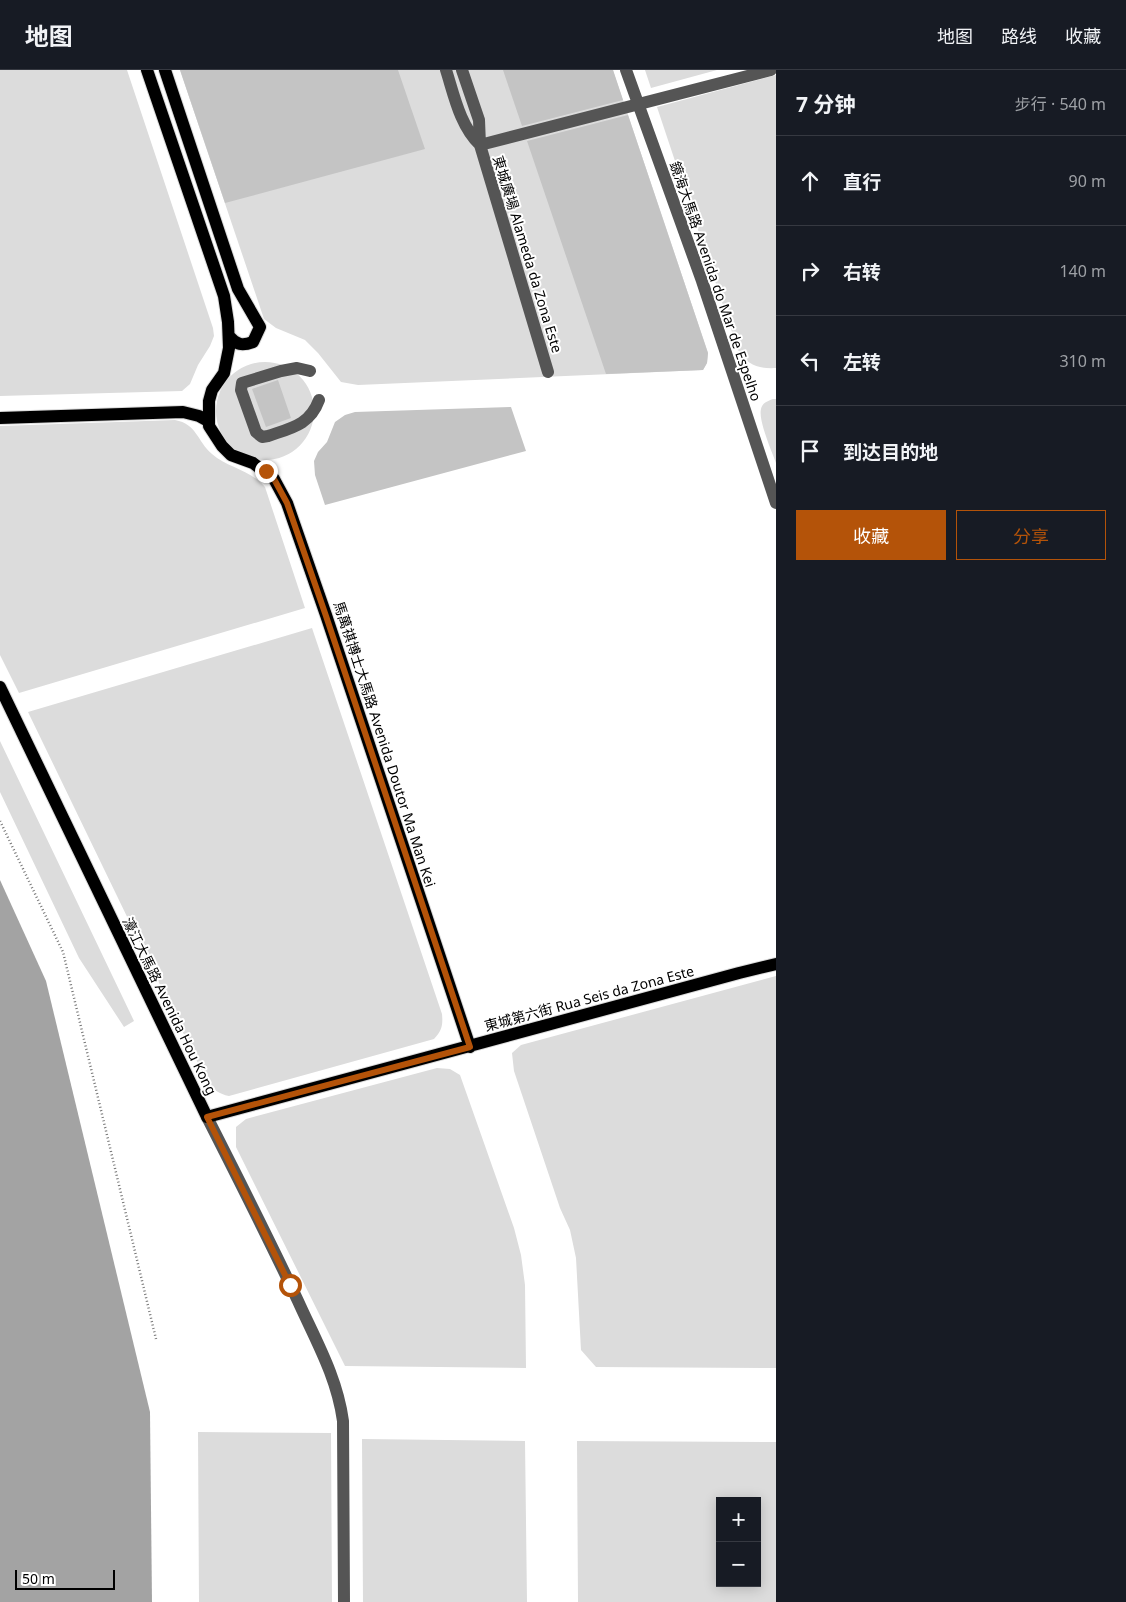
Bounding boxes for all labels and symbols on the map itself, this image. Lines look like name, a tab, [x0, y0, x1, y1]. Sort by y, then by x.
street label: 東城廣場 Alameda da Zona Este	[489, 153, 567, 355]
street label: 鏡海大馬路 Avenida do Mar de Espelho	[666, 159, 766, 403]
route end	[255, 460, 278, 483]
street label: 馬萬祺博士大馬路 Avenida Doutor Ma Man Kei	[330, 599, 440, 889]
street label: 濠江大馬路 Avenida Hou Kong	[119, 914, 221, 1098]
street label: 東城第六街 Rua Seis da Zona Este	[482, 961, 696, 1035]
route start	[279, 1274, 302, 1297]
scale bar	[15, 1567, 115, 1590]

